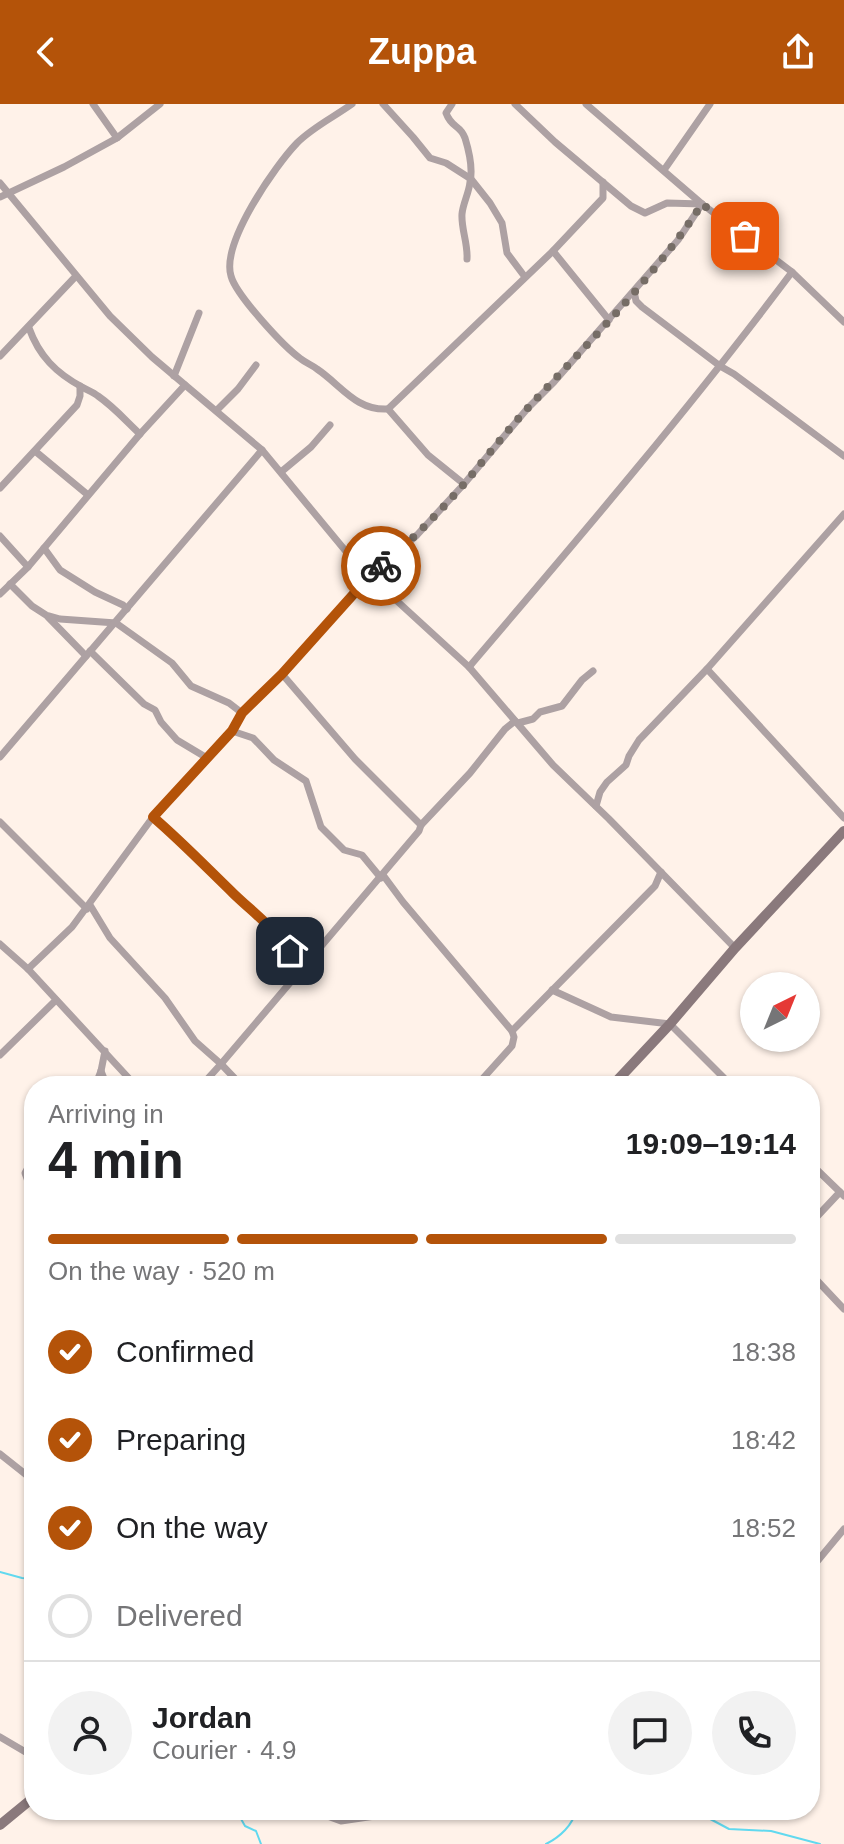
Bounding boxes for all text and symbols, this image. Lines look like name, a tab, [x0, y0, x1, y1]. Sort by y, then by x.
icon: back	[24, 30, 68, 74]
icon: share	[776, 30, 820, 74]
text: Zuppa	[368, 31, 476, 72]
pin	[711, 202, 779, 270]
icon: bag	[723, 214, 767, 258]
courier	[341, 526, 421, 606]
icon: bike	[359, 544, 403, 588]
pin	[256, 917, 324, 985]
icon: home	[268, 929, 312, 973]
north arrow	[740, 972, 820, 1052]
map controls	[740, 972, 820, 1052]
text: Arriving in	[48, 1099, 164, 1129]
text: 19:09–19:14	[626, 1127, 796, 1160]
text: 4 min	[48, 1131, 184, 1189]
text: On the way · 520 m	[48, 1256, 275, 1286]
icon: check	[48, 1330, 92, 1374]
text: Confirmed	[116, 1335, 254, 1368]
text: 18:38	[731, 1337, 796, 1367]
icon: check	[48, 1418, 92, 1462]
text: Preparing	[116, 1423, 246, 1456]
text: 18:42	[731, 1425, 796, 1455]
icon: check	[48, 1506, 92, 1550]
text: On the way	[116, 1511, 268, 1544]
text: 18:52	[731, 1513, 796, 1543]
text: Delivered	[116, 1599, 243, 1632]
button: person	[48, 1691, 132, 1775]
button: chat	[608, 1691, 692, 1775]
button: phone	[712, 1691, 796, 1775]
text: Jordan	[152, 1701, 252, 1734]
text: Courier · 4.9	[152, 1735, 297, 1765]

